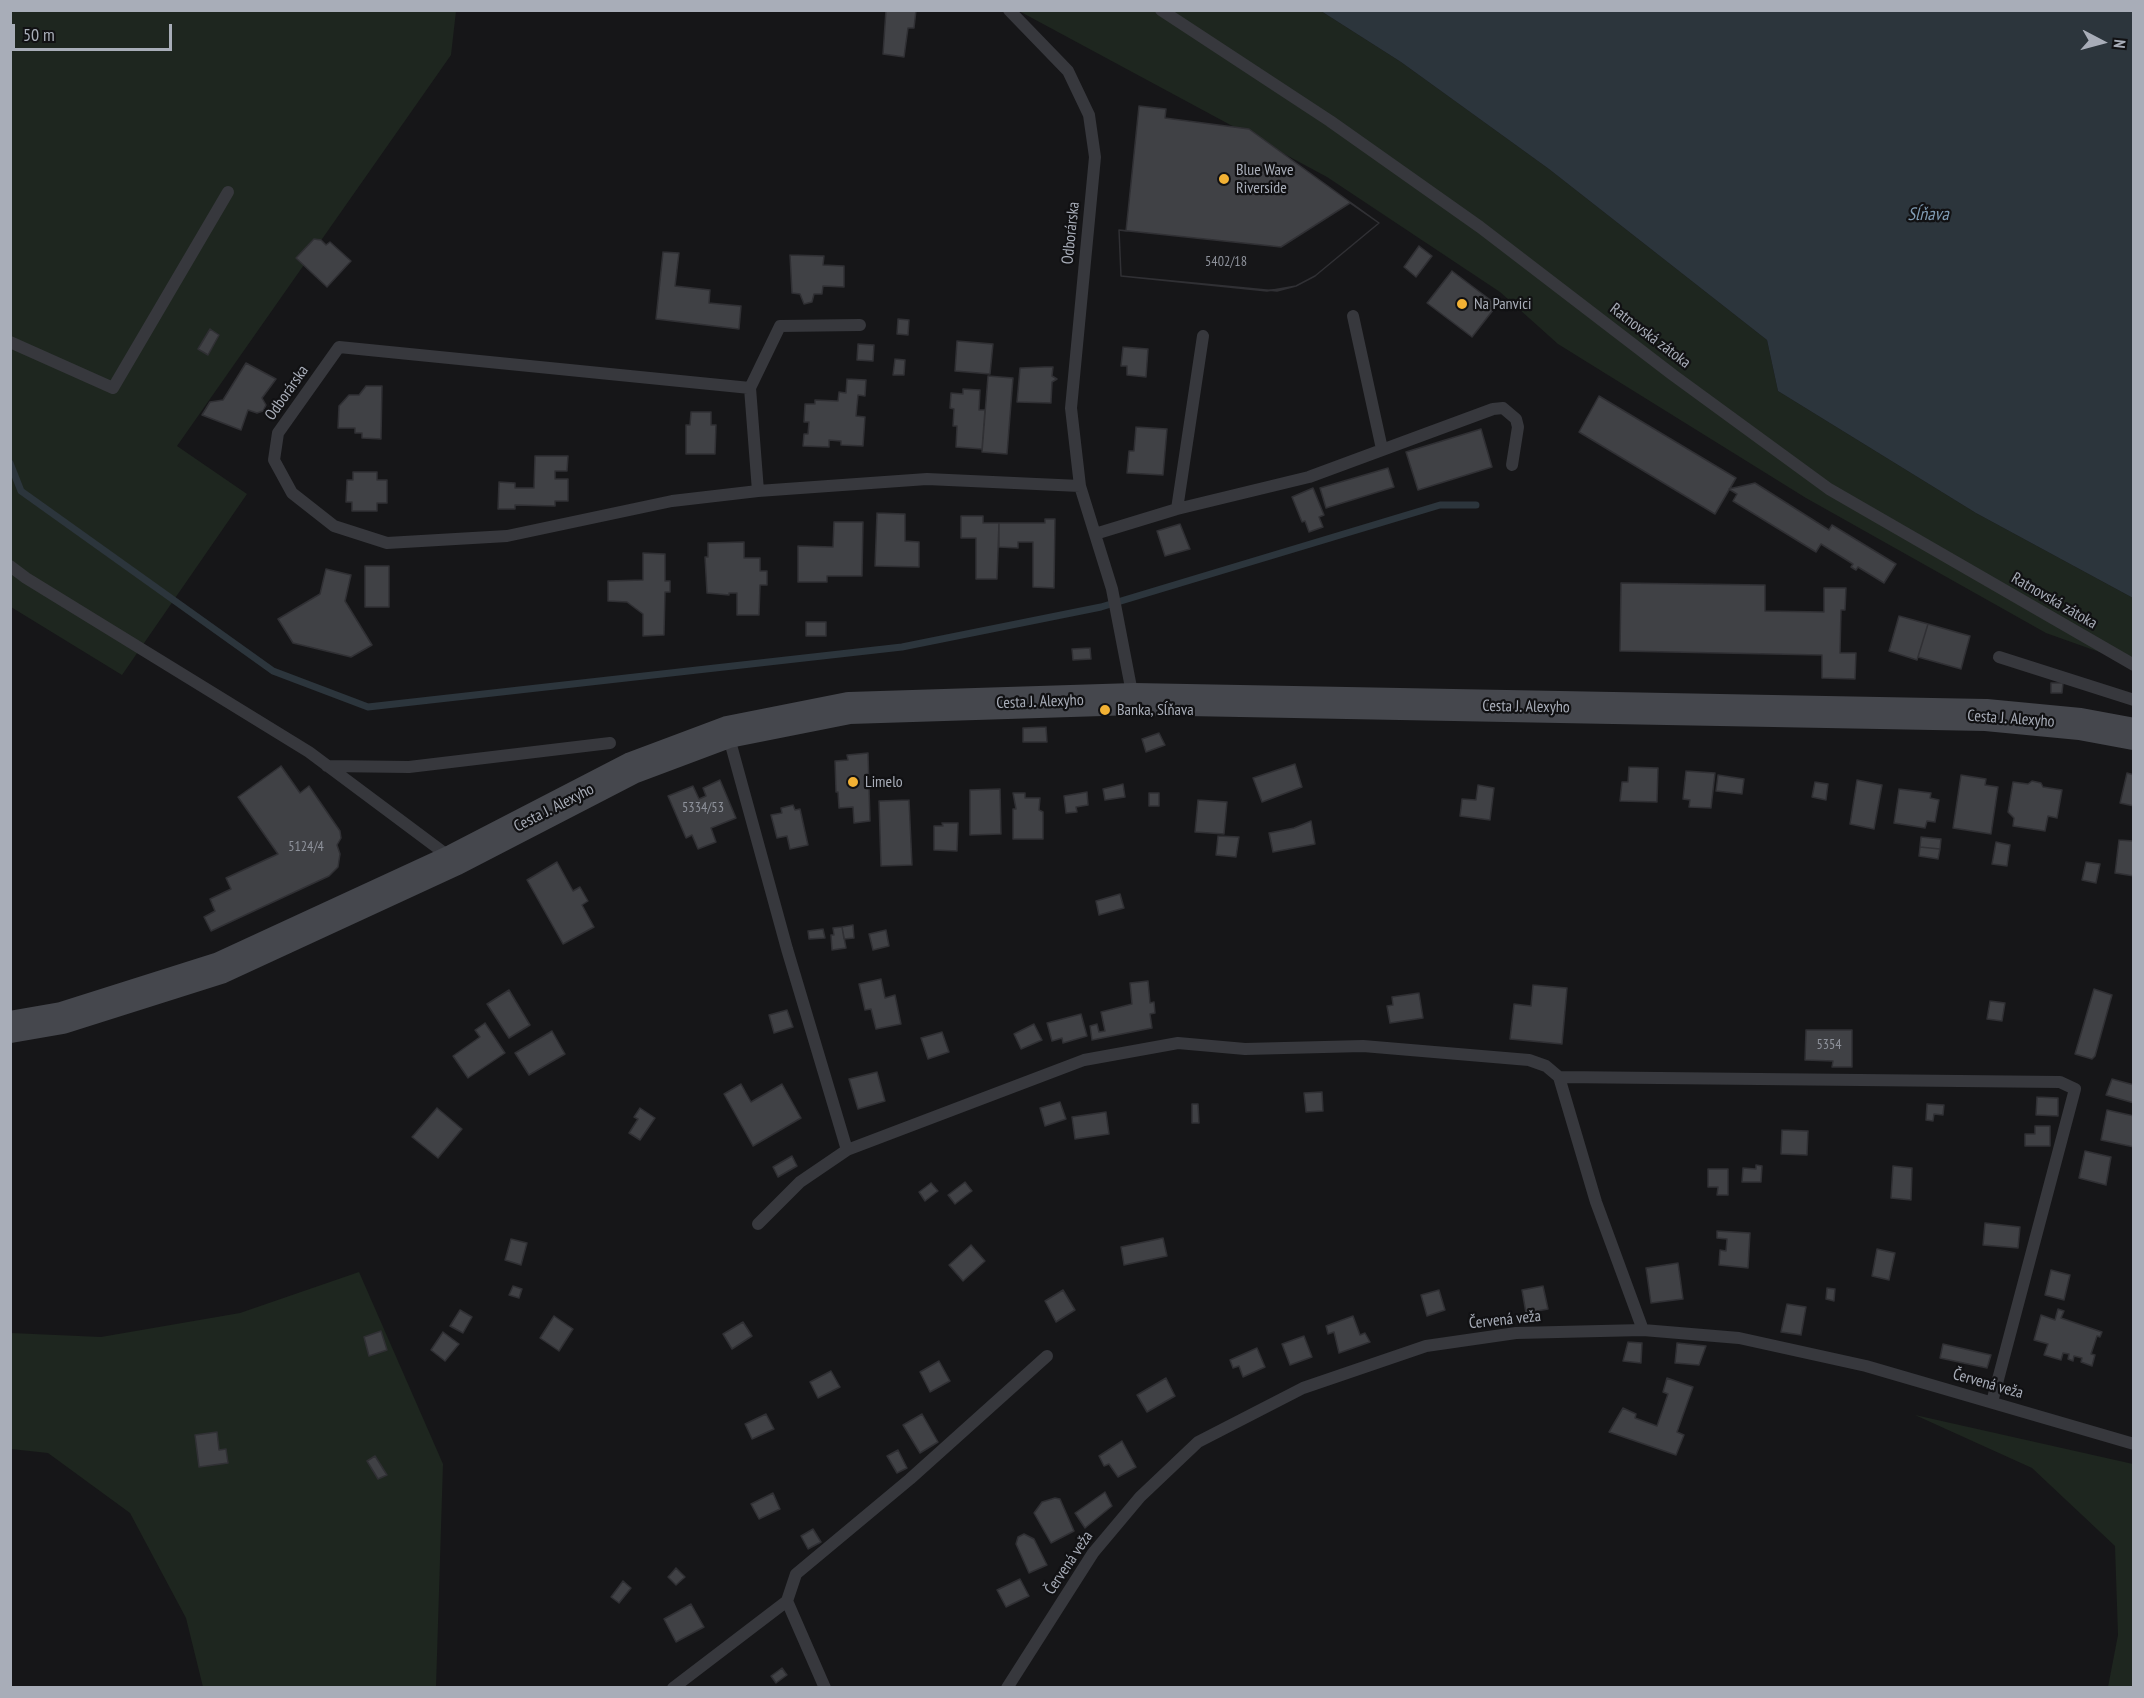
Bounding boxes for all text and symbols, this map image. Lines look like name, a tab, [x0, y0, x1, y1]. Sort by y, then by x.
scale bar	[15, 12, 176, 50]
north arrow	[2072, 12, 2132, 72]
text: 50 m	[23, 23, 55, 46]
text: N	[2110, 39, 2130, 49]
place label: Blue Wave Riverside	[1236, 160, 1294, 198]
marker: Blue Wave Riverside	[1217, 172, 1231, 186]
street label: Odborárska	[1058, 201, 1084, 265]
water label: Sĺňava	[1907, 204, 1949, 226]
house number: 5402/18	[1205, 254, 1247, 270]
place label: Na Panvici	[1474, 294, 1531, 314]
marker: Na Panvici	[1455, 297, 1469, 311]
street label: Ratnovská zátoka	[1606, 299, 1694, 373]
street label: Odborárska	[261, 362, 313, 424]
street label: Ratnovská zátoka	[2008, 569, 2100, 633]
street label: Cesta J. Alexyho	[996, 691, 1084, 713]
street label: Cesta J. Alexyho	[1482, 697, 1570, 717]
place label: Banka, Sĺňava	[1117, 700, 1194, 720]
marker: Banka, Sĺňava	[1098, 703, 1112, 717]
street label: Cesta J. Alexyho	[1967, 706, 2055, 732]
place label: Limelo	[865, 772, 903, 792]
marker: Limelo	[846, 775, 860, 789]
street label: Cesta J. Alexyho	[511, 780, 597, 836]
house number: 5334/53	[682, 800, 724, 816]
house number: 5124/4	[288, 839, 324, 855]
house number: 5354	[1816, 1037, 1842, 1053]
street label: Červená veža	[1468, 1307, 1542, 1333]
street label: Červená veža	[1951, 1365, 2025, 1403]
street label: Červená veža	[1041, 1528, 1097, 1598]

